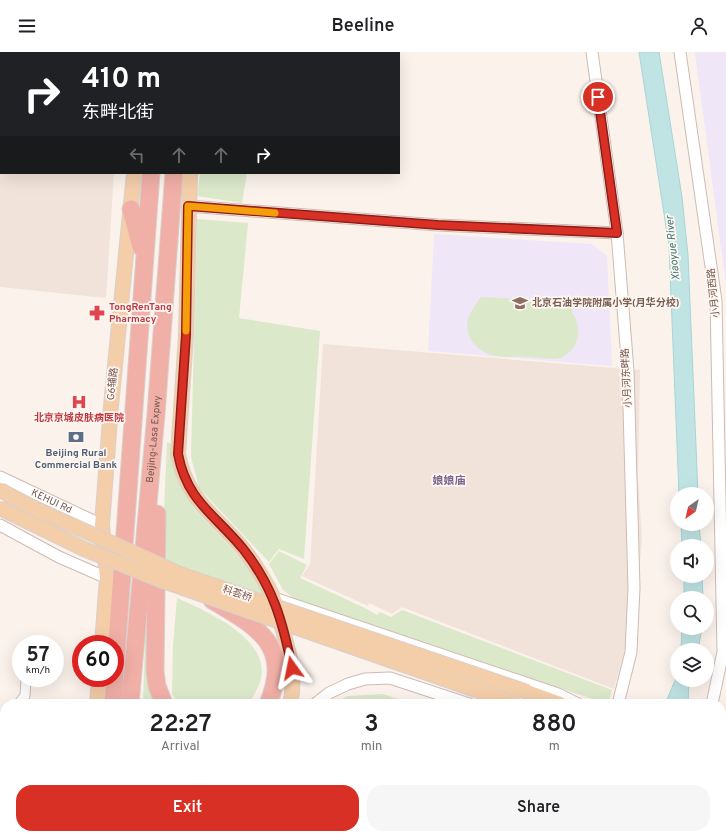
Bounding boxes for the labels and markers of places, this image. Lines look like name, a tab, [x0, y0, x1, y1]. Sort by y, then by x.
pin	[581, 80, 615, 114]
school or university icon: 北京石油学院附属小学(月华分校)	[511, 294, 529, 312]
place label: 北京石油学院附属小学(月华分校)	[532, 296, 679, 310]
place label: TongRenTang Pharmacy	[109, 301, 172, 326]
pharmacy icon: TongRenTang Pharmacy	[88, 304, 106, 322]
hospital icon: 北京京城皮肤病医院	[70, 393, 88, 411]
place label: 北京京城皮肤病医院	[34, 411, 124, 425]
bank icon: Beijing Rural Commercial Bank	[67, 428, 85, 446]
place label: Beijing Rural Commercial Bank	[35, 447, 118, 472]

